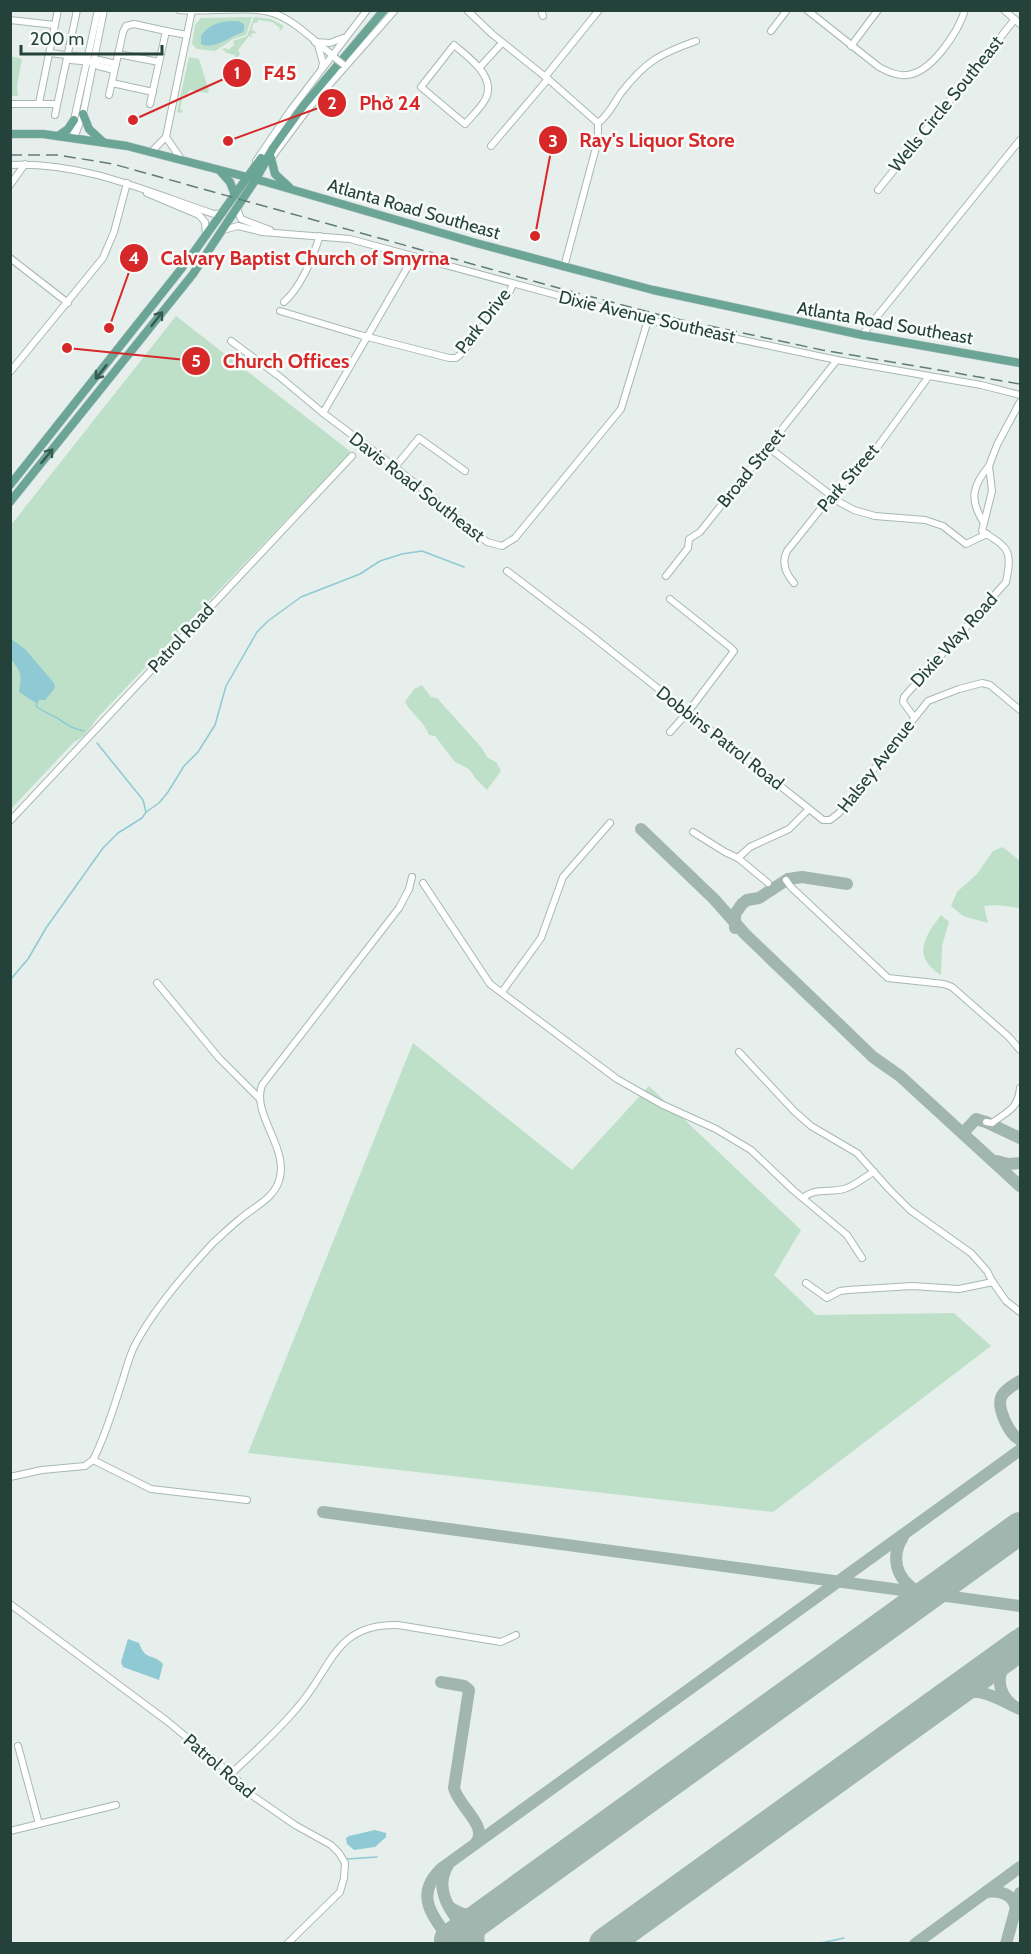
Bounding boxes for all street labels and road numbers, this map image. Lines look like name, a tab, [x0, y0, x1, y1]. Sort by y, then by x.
street label: Wells Circle Southeast	[884, 31, 1008, 177]
street label: Atlanta Road Southeast	[325, 174, 503, 244]
street label: Park Drive	[451, 284, 515, 358]
street label: Dixie Avenue Southeast	[557, 286, 737, 348]
street label: Atlanta Road Southeast	[795, 297, 975, 349]
street label: Broad Street	[713, 424, 789, 512]
street label: Davis Road Southeast	[345, 427, 489, 547]
street label: Park Street	[813, 440, 883, 516]
street label: Dixie Way Road	[906, 588, 1002, 692]
street label: Patrol Road	[143, 599, 219, 677]
street label: Dobbins Patrol Road	[652, 681, 788, 795]
street label: Halsey Avenue	[833, 715, 919, 817]
street label: Patrol Road	[179, 1729, 259, 1803]

